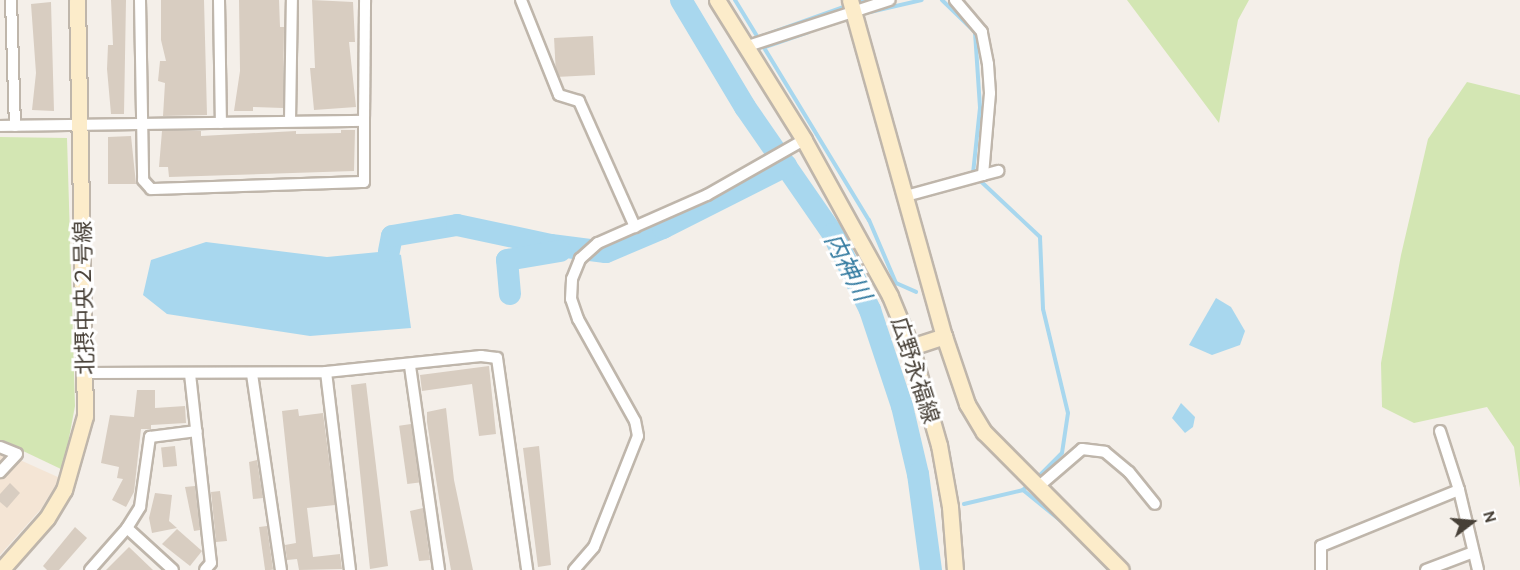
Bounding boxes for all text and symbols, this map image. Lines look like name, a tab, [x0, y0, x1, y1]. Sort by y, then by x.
street label: 北摂中央２号線	[69, 221, 99, 375]
water label: 内神川	[819, 228, 877, 306]
street label: 広野永福線	[885, 314, 945, 426]
north arrow	[1442, 492, 1502, 552]
text: N	[1479, 509, 1500, 525]

